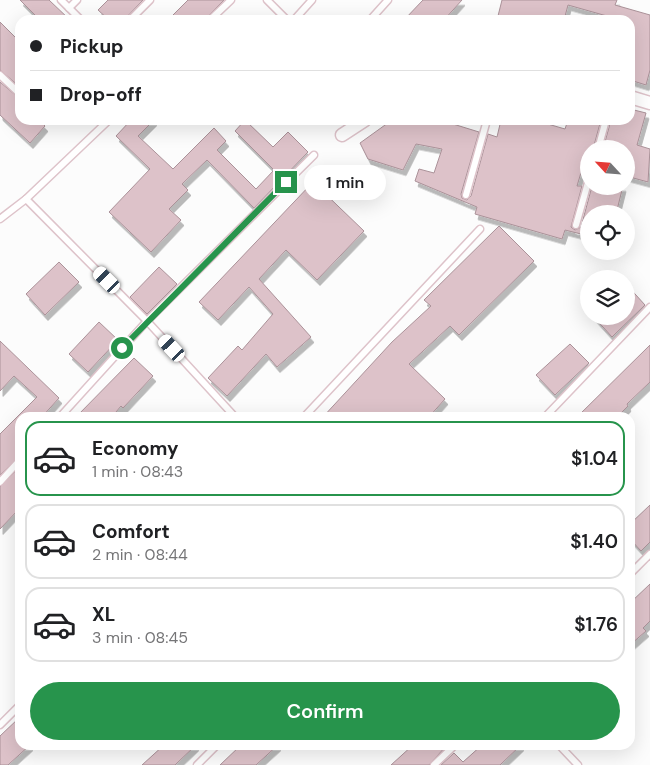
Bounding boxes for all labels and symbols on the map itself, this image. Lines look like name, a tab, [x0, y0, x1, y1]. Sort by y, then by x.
north arrow	[580, 140, 635, 195]
callout: 1 min	[304, 164, 386, 200]
route end	[275, 171, 297, 193]
car	[91, 264, 122, 296]
car	[156, 332, 187, 364]
route start	[111, 337, 133, 359]

